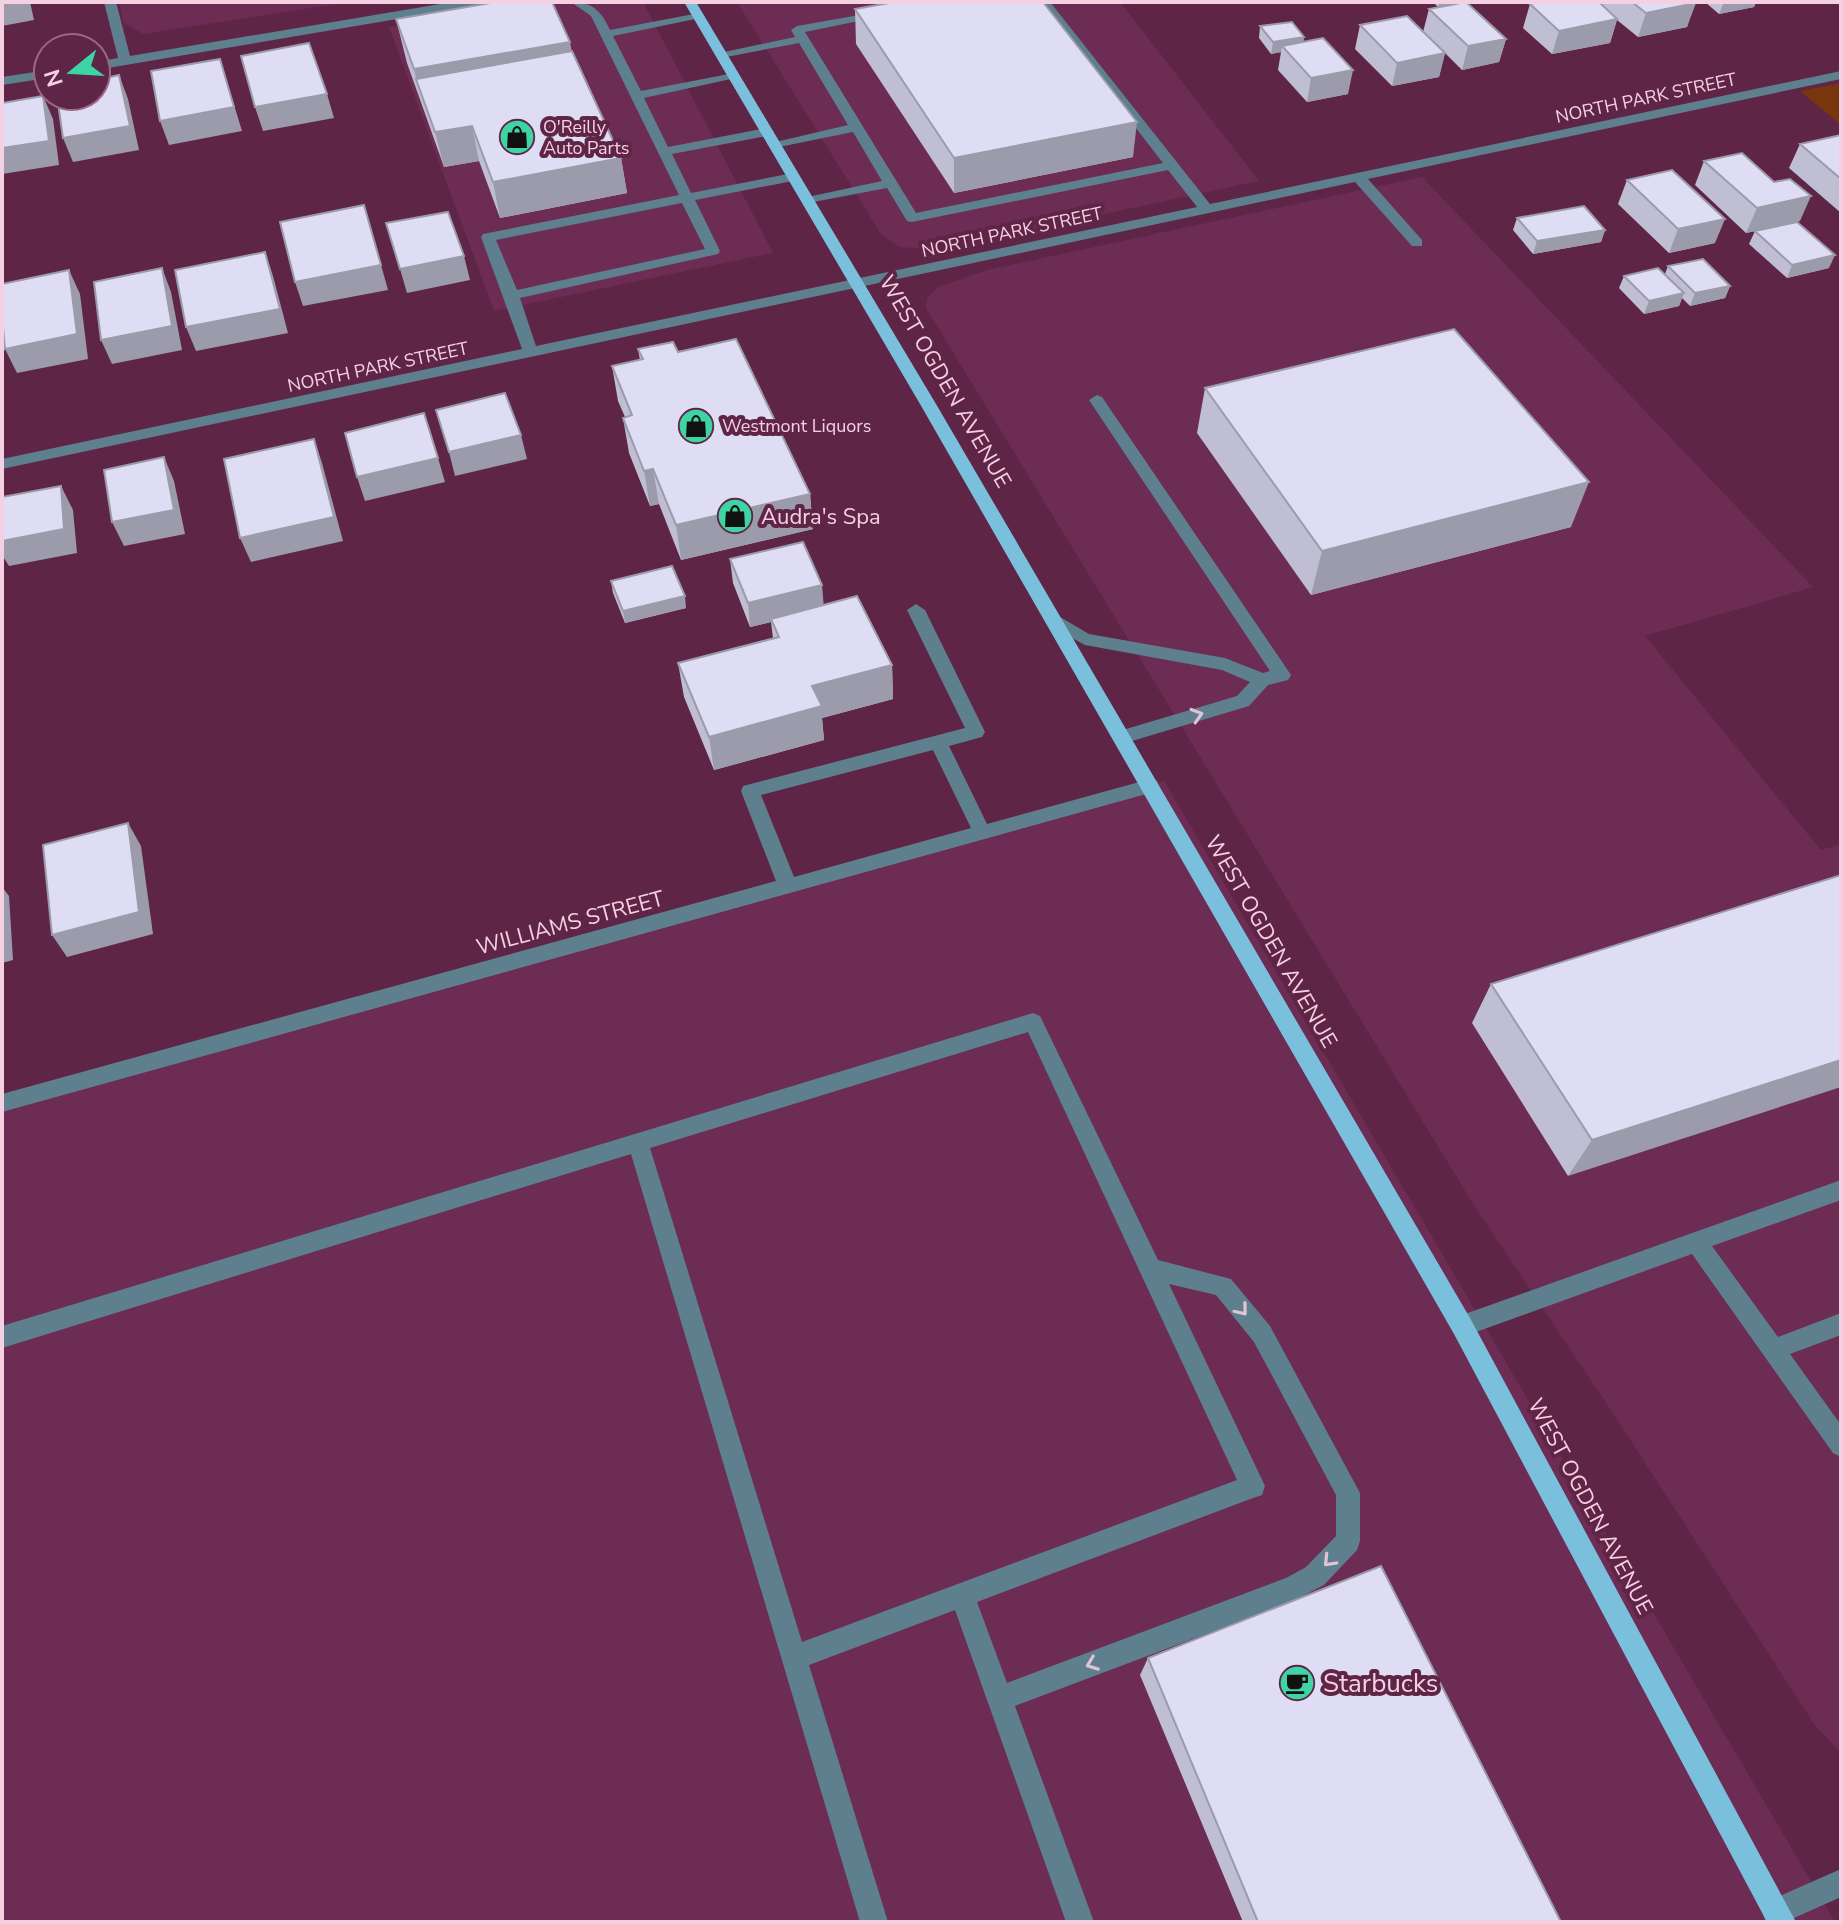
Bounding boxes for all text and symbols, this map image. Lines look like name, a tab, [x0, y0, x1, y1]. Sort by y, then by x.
north arrow	[32, 32, 112, 112]
text: N	[37, 65, 71, 90]
street label: NORTH PARK STREET	[1553, 67, 1739, 129]
place label: O'Reilly Auto Parts	[543, 115, 629, 160]
shop icon: O'Reilly Auto Parts	[498, 118, 536, 156]
street label: NORTH PARK STREET	[919, 201, 1105, 263]
street label: WEST OGDEN AVENUE	[872, 270, 1018, 493]
street label: NORTH PARK STREET	[285, 336, 471, 398]
shop icon: Westmont Liquors	[677, 407, 715, 445]
place label: Westmont Liquors	[722, 414, 871, 438]
shop icon: Audra's Spa	[716, 497, 754, 535]
place label: Audra's Spa	[761, 502, 881, 532]
one-way arrow	[1189, 708, 1203, 724]
street label: WEST OGDEN AVENUE	[1198, 830, 1344, 1053]
street label: WILLIAMS STREET	[473, 883, 668, 962]
one-way arrow	[1232, 1300, 1247, 1315]
street label: WEST OGDEN AVENUE	[1520, 1393, 1660, 1620]
one-way arrow	[1324, 1552, 1338, 1566]
one-way arrow	[1086, 1654, 1100, 1671]
cafe icon: Starbucks	[1278, 1664, 1316, 1702]
place label: Starbucks	[1323, 1666, 1438, 1701]

